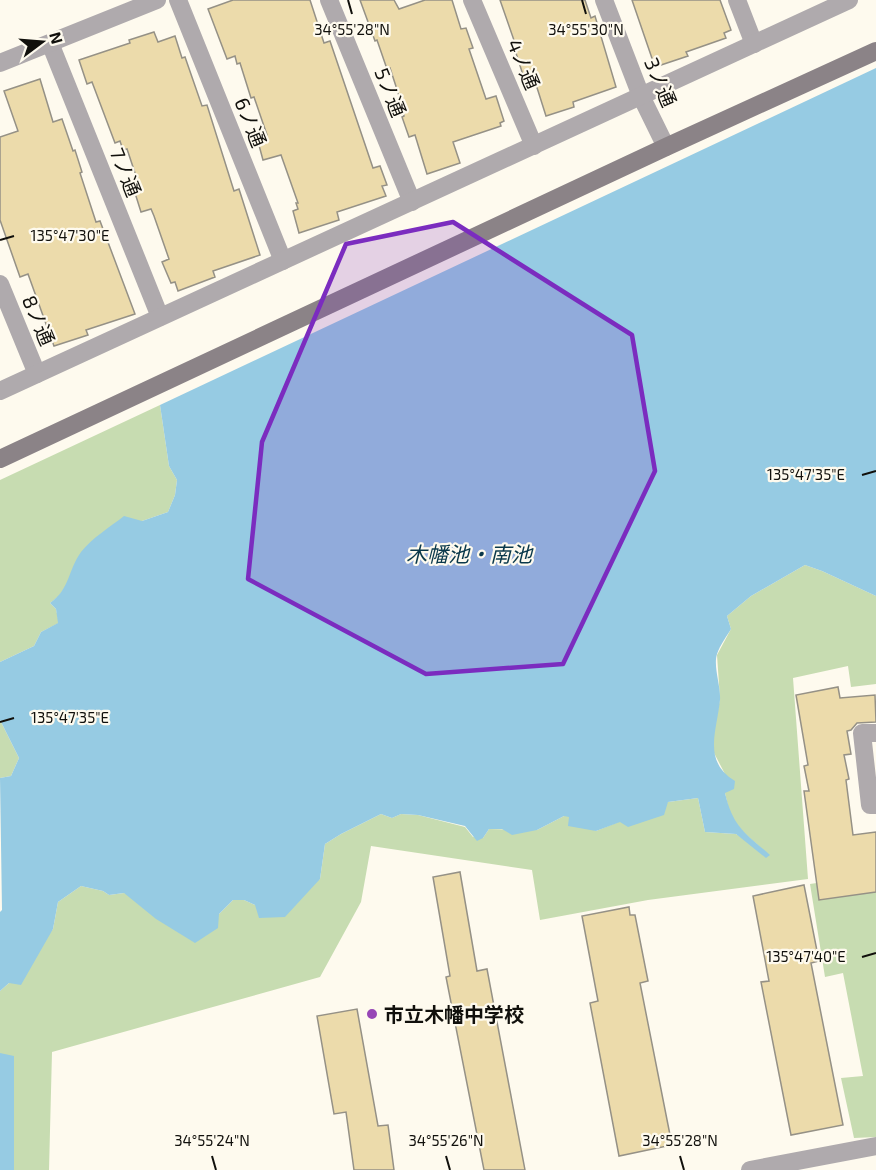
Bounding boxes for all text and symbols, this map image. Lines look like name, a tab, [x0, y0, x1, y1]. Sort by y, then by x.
north arrow	[12, 12, 72, 72]
text: 34°55'28"N	[314, 20, 390, 38]
text: 34°55'30"N	[548, 20, 624, 38]
text: N	[46, 30, 68, 46]
street label: 4ノ通	[503, 35, 545, 93]
street label: 3ノ通	[640, 54, 682, 110]
street label: 5ノ通	[370, 64, 412, 120]
street label: 6ノ通	[230, 94, 272, 150]
street label: 7ノ通	[105, 144, 147, 200]
text: 135°47'30"E	[31, 226, 109, 244]
street label: 8ノ通	[18, 291, 60, 349]
text: 135°47'35"E	[767, 465, 845, 483]
water label: 木幡池・南池	[406, 541, 534, 566]
text: 135°47'35"E	[31, 708, 109, 726]
text: 135°47'40"E	[766, 947, 846, 965]
place label: 市立木幡中学校	[384, 1002, 524, 1026]
marker: 市立木幡中学校	[365, 1007, 379, 1021]
text: 34°55'24"N	[174, 1131, 250, 1149]
text: 34°55'26"N	[408, 1131, 484, 1149]
text: 34°55'28"N	[642, 1131, 718, 1149]

